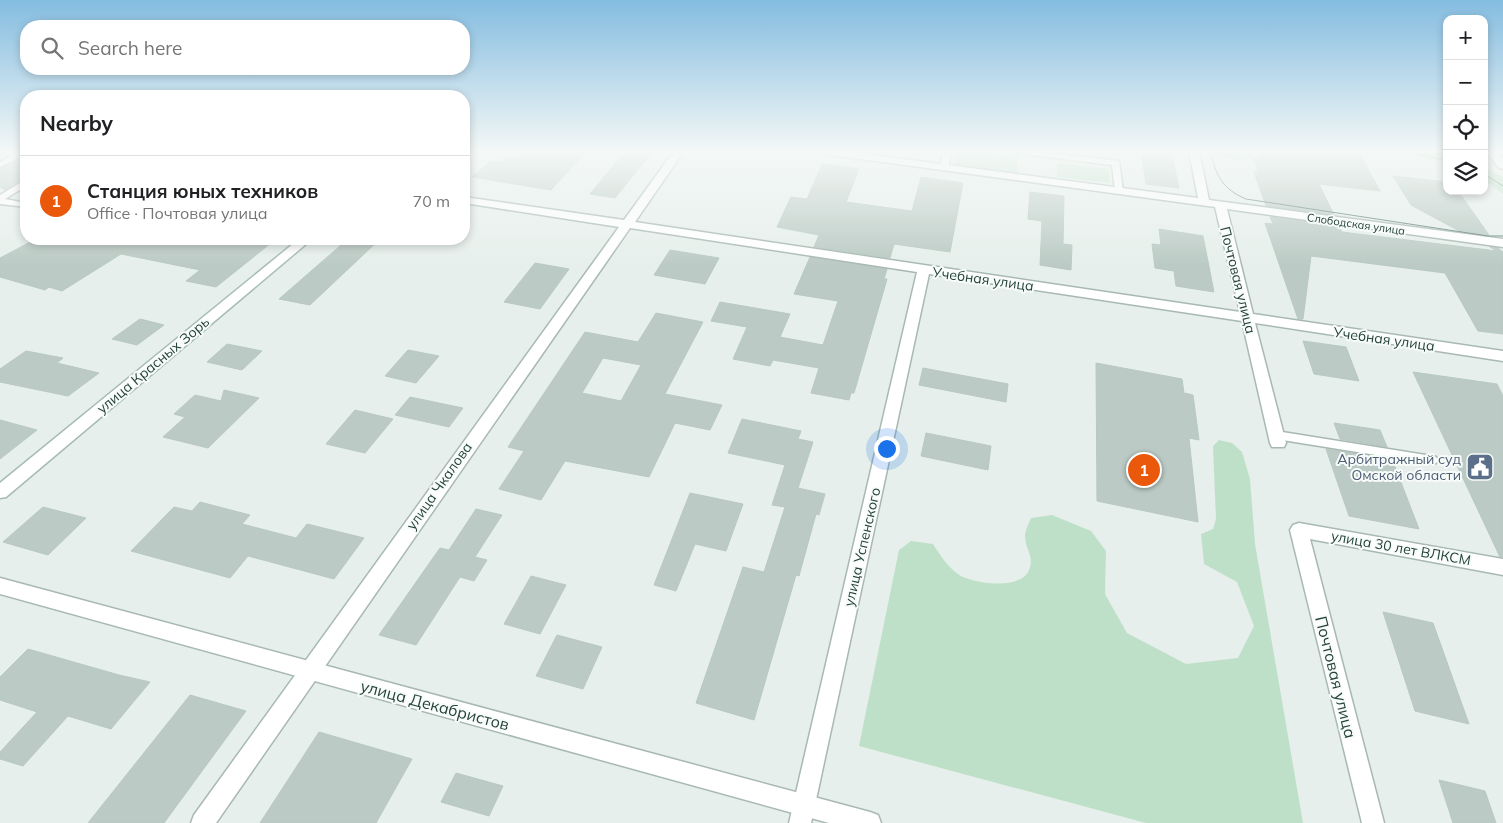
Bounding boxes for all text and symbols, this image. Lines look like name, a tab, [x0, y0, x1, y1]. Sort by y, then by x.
map controls	[1443, 15, 1488, 195]
button: +	[1443, 15, 1488, 60]
search box	[20, 20, 470, 75]
icon: search	[38, 34, 66, 62]
text: Search here	[78, 36, 182, 60]
button: −	[1443, 60, 1488, 105]
button: locate	[1443, 105, 1488, 150]
text: Nearby	[40, 110, 113, 136]
button: layers	[1443, 150, 1488, 195]
text: Станция юных техников	[87, 179, 318, 203]
text: 1	[51, 191, 61, 211]
text: 70 m	[413, 191, 450, 211]
text: Office · Почтовая улица	[87, 203, 268, 223]
street label: Слободская улица	[1306, 210, 1406, 238]
street label: Почтовая улица	[1216, 225, 1260, 335]
street label: Учебная улица	[930, 263, 1035, 295]
street label: улица Красных Зорь	[93, 312, 213, 417]
street label: Учебная улица	[1331, 323, 1436, 355]
your location	[874, 436, 900, 462]
street label: улица Чкалова	[402, 439, 476, 533]
place label: Арбитражный суд Омской области	[1337, 450, 1461, 484]
pin: 1	[1128, 451, 1160, 489]
public building icon: Арбитражный суд Омской области	[1465, 452, 1495, 482]
street label: улица Успенского	[840, 486, 884, 608]
street label: улица 30 лет ВЛКСМ	[1330, 527, 1472, 569]
street label: Почтовая улица	[1311, 614, 1361, 740]
street label: улица Декабристов	[359, 676, 512, 734]

